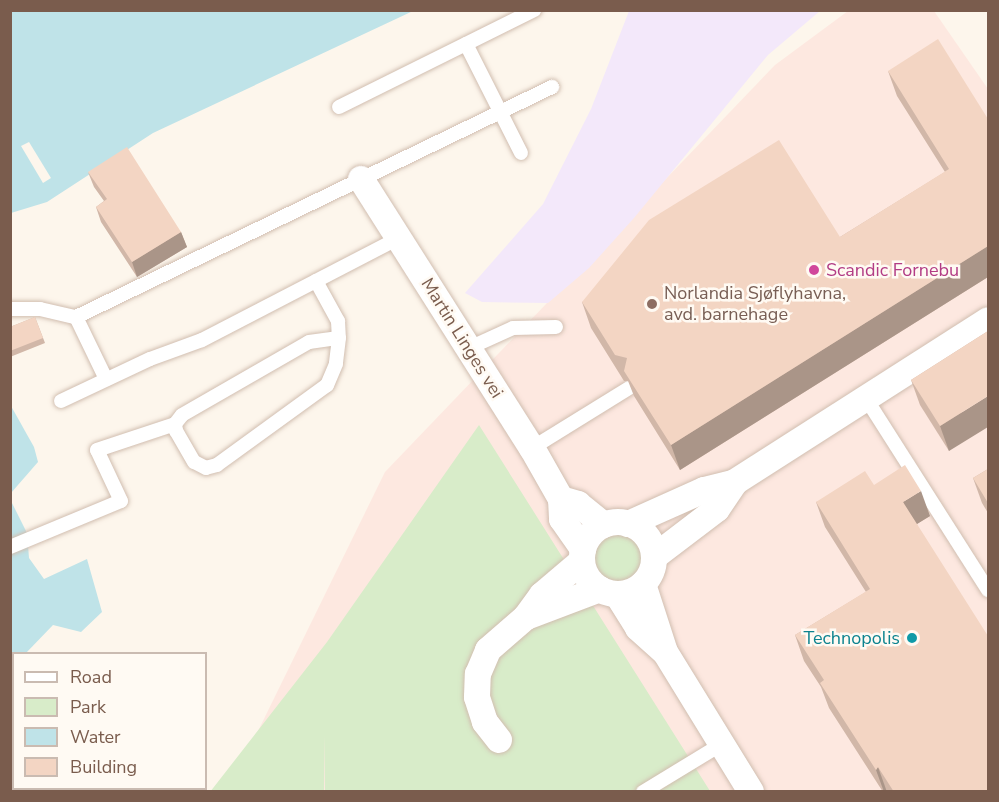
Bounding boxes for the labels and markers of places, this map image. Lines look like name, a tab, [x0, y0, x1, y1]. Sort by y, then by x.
place label: Scandic Fornebu	[826, 259, 959, 281]
marker: Scandic Fornebu	[807, 263, 821, 277]
place label: Norlandia Sjøflyhavna, avd. barnehage	[664, 283, 846, 326]
marker: Norlandia Sjøflyhavna, avd. barnehage	[645, 297, 659, 311]
place label: Technopolis	[804, 627, 900, 649]
marker: Technopolis	[905, 631, 919, 645]

